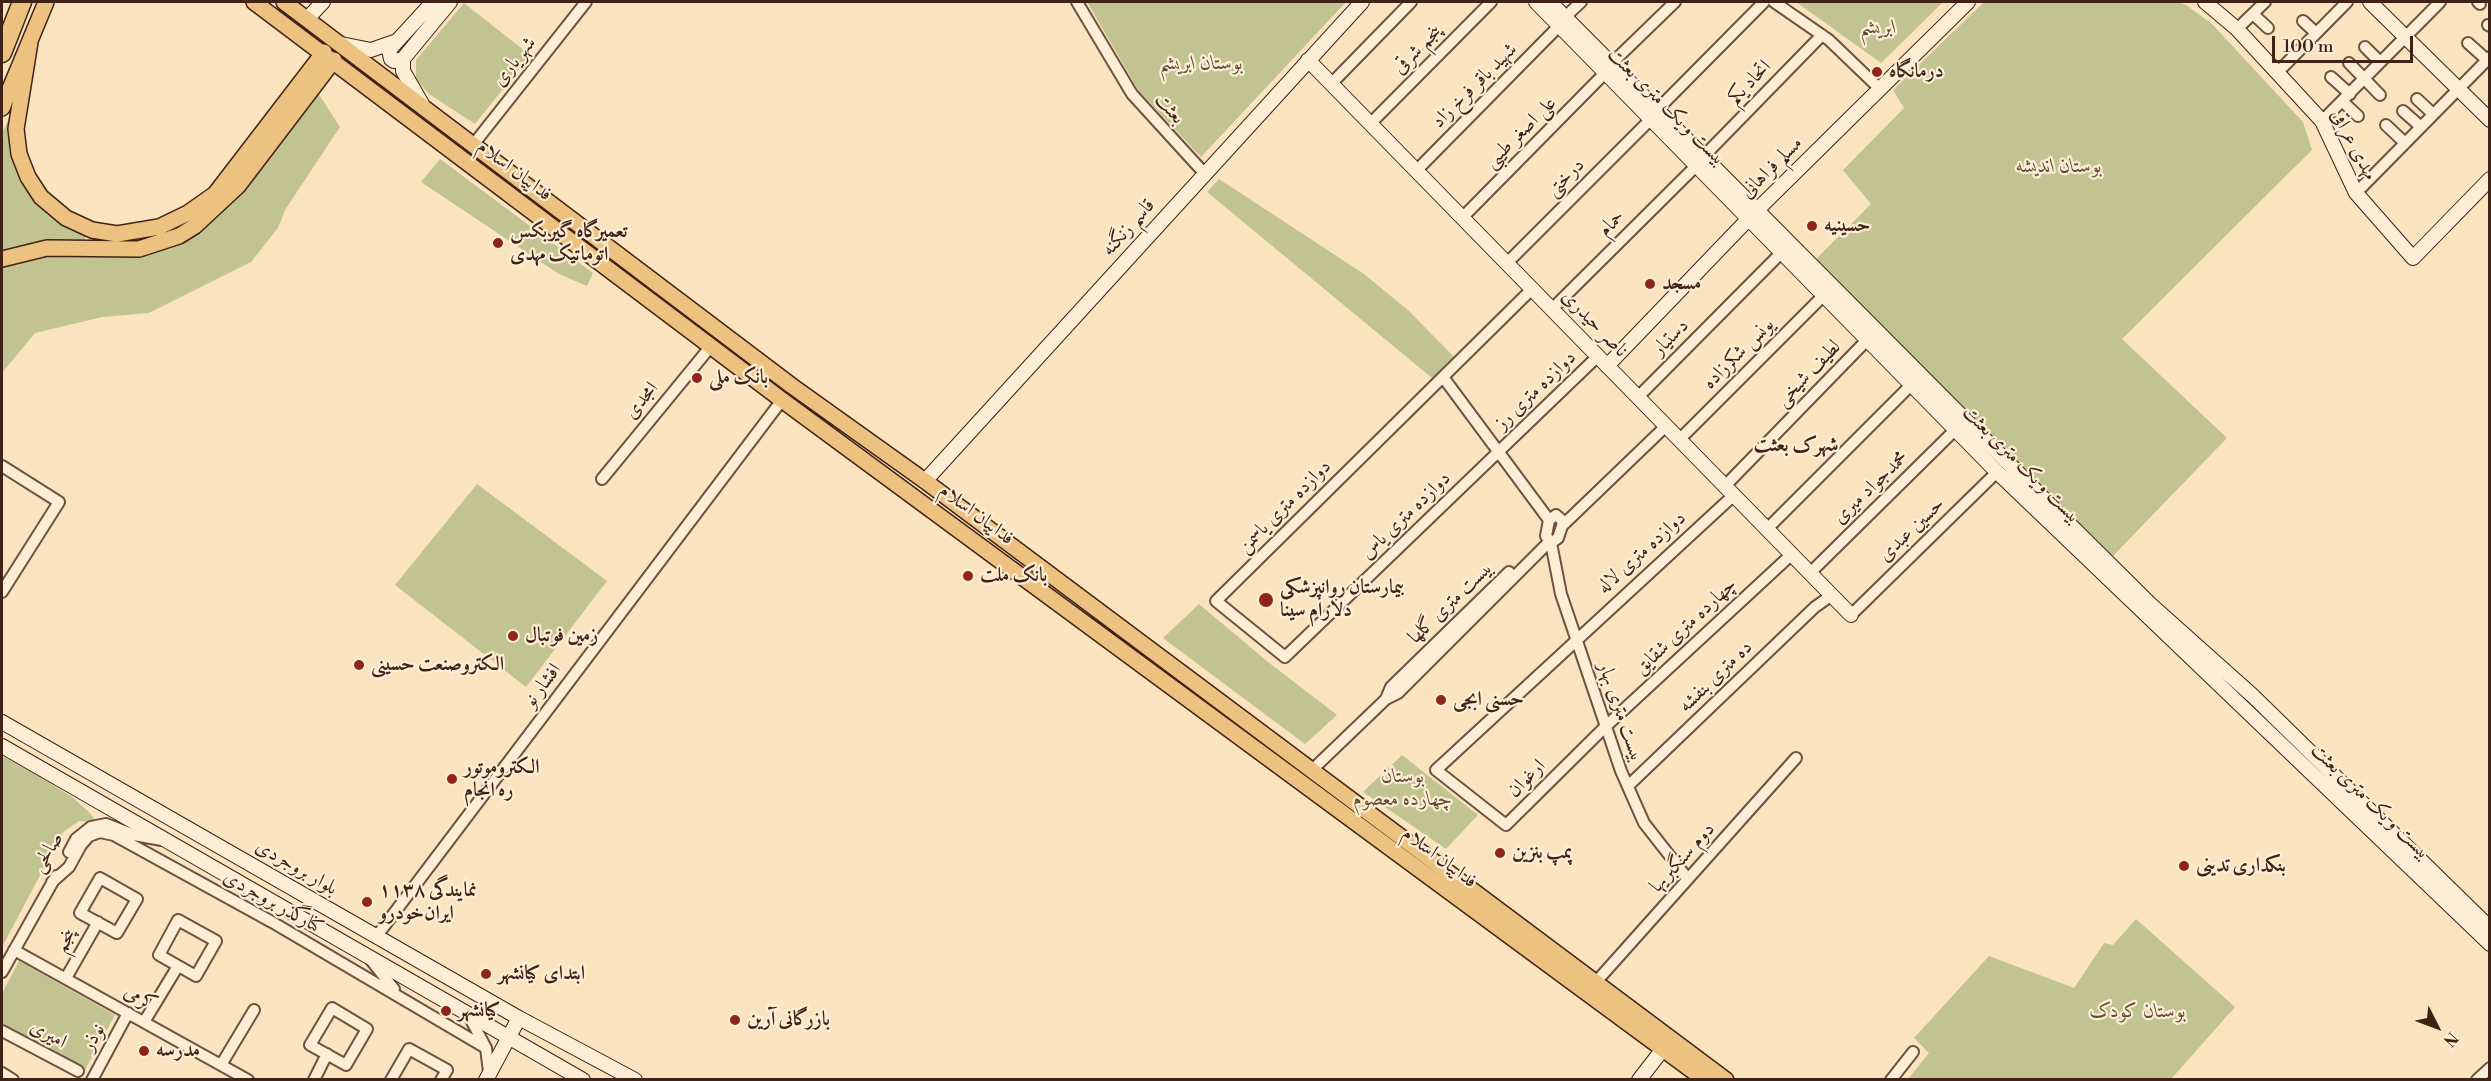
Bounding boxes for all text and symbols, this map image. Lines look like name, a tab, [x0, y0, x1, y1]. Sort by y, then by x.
park label: ابریشم	[1860, 16, 1896, 40]
street label: پنجم شرقی	[1388, 20, 1448, 80]
scale bar	[2275, 24, 2416, 62]
street label: شهریاری	[488, 32, 542, 92]
text: 100 m	[2283, 35, 2334, 58]
street label: شهید باقر فرخ زاد	[1427, 38, 1523, 134]
street label: بیست و یک متری بعثت	[1602, 43, 1730, 171]
park label: بوستان ابریشم	[1159, 52, 1243, 76]
street label: اتحاد یکم	[1723, 56, 1777, 110]
place label: درمانگاه	[1889, 60, 1944, 84]
marker: درمانگاه	[1870, 65, 1884, 79]
street label: بعثت	[1149, 88, 1189, 130]
street label: علی اصغر طیبی	[1480, 92, 1562, 174]
street label: مهدی عراقی	[2324, 105, 2382, 185]
street label: مسلم فراهانی	[1736, 132, 1808, 204]
street label: فداییان اسلام	[472, 135, 556, 207]
street label: درختی	[1542, 154, 1590, 202]
park label: بوستان اندیشه	[2016, 155, 2102, 179]
street label: قاسم زنگنه	[1097, 194, 1161, 262]
street label: حمام	[1594, 206, 1630, 242]
place label: حسینیه	[1824, 214, 1871, 238]
marker: حسینیه	[1805, 219, 1819, 233]
place label: تعمیرگاه گیربکس اتوماتیک مهدی	[510, 220, 627, 267]
marker: تعمیرگاه گیربکس اتوماتیک مهدی	[491, 236, 505, 250]
place label: مسجد	[1662, 272, 1701, 296]
marker: مسجد	[1643, 277, 1657, 291]
street label: ناصر حیدری	[1556, 285, 1632, 363]
street label: یونس شکرزاده	[1698, 313, 1780, 395]
street label: دستیار	[1647, 314, 1695, 362]
street label: لطیف شیخی	[1771, 336, 1847, 412]
street label: دوازده متری رز	[1490, 346, 1582, 436]
place label: بانک ملی	[709, 366, 768, 390]
marker: بانک ملی	[690, 371, 704, 385]
street label: امجدی	[620, 377, 664, 425]
street label: بیست و یک متری بعثت	[1957, 401, 2085, 529]
district label: شهرک بعثت	[1754, 433, 1838, 459]
street label: محمدجواد میری	[1828, 446, 1914, 530]
street label: دوازده متری یاسمن	[1233, 455, 1337, 559]
street label: دوازده متری یاس	[1356, 467, 1456, 565]
street label: فداییان اسلام	[934, 479, 1018, 551]
street label: حسین عبدی	[1874, 493, 1950, 567]
street label: دوازده متری لاله	[1592, 507, 1692, 599]
street label: بیست متری گلها	[1404, 557, 1498, 649]
place label: بانک ملت	[980, 564, 1047, 588]
marker: بانک ملت	[961, 569, 975, 583]
street label: چهارده متری شقایق	[1630, 573, 1742, 681]
place label: بیمارستان روانپزشکی دلارام سینا	[1280, 576, 1404, 623]
marker: بیمارستان روانپزشکی دلارام سینا	[1257, 591, 1275, 609]
place label: زمین فوتبال	[525, 624, 598, 648]
marker: زمین فوتبال	[506, 629, 520, 643]
street label: ده متری بنفشه	[1674, 636, 1758, 718]
place label: الکتروصنعت حسینی	[371, 653, 504, 677]
marker: الکتروصنعت حسینی	[352, 658, 366, 672]
street label: افشار نو	[519, 659, 567, 713]
street label: بیست متری بهار	[1592, 659, 1648, 765]
place label: حسنی ابجی	[1453, 688, 1524, 712]
marker: حسنی ابجی	[1434, 693, 1448, 707]
street label: بیست و یک متری بعثت	[2305, 739, 2435, 865]
street label: ارغوان	[1503, 755, 1551, 803]
place label: الکتروموتور ره انجام	[464, 756, 540, 803]
park label: بوستان چهارده معصوم	[1353, 765, 1453, 812]
marker: الکتروموتور ره انجام	[445, 772, 459, 786]
street label: دوم سنگبریها	[1645, 818, 1721, 898]
street label: فداییان اسلام	[1397, 822, 1481, 894]
street label: صالحی	[27, 828, 69, 878]
street label: بلوار بروجردی	[251, 835, 341, 901]
place label: پمپ بنزین	[1512, 841, 1572, 865]
marker: پمپ بنزین	[1493, 846, 1507, 860]
place label: بنکداری تدینی	[2196, 854, 2286, 878]
marker: بنکداری تدینی	[2177, 859, 2191, 873]
street label: کنارگذر بروجردی	[219, 866, 327, 940]
place label: نمایندگی ۱۱۳۸ ایران‌خودرو	[379, 879, 477, 926]
marker: نمایندگی ۱۱۳۸ ایران‌خودرو	[360, 895, 374, 909]
street label: پنجم	[50, 925, 82, 957]
place label: ابتدای کیانشهر	[498, 962, 585, 986]
marker: ابتدای کیانشهر	[479, 967, 493, 981]
street label: کرمی	[119, 980, 161, 1018]
north arrow	[2407, 997, 2467, 1057]
place label: کیانشهر	[458, 999, 500, 1023]
park label: بوستان کودک	[2090, 1000, 2186, 1024]
marker: کیانشهر	[439, 1004, 453, 1018]
place label: بازرگانی آرین	[747, 1008, 830, 1032]
marker: بازرگانی آرین	[728, 1013, 742, 1027]
street label: امیری	[25, 1015, 71, 1055]
street label: نوذر	[77, 1020, 111, 1056]
text: N	[2439, 1028, 2462, 1050]
place label: مدرسه	[156, 1039, 200, 1063]
marker: مدرسه	[137, 1044, 151, 1058]

